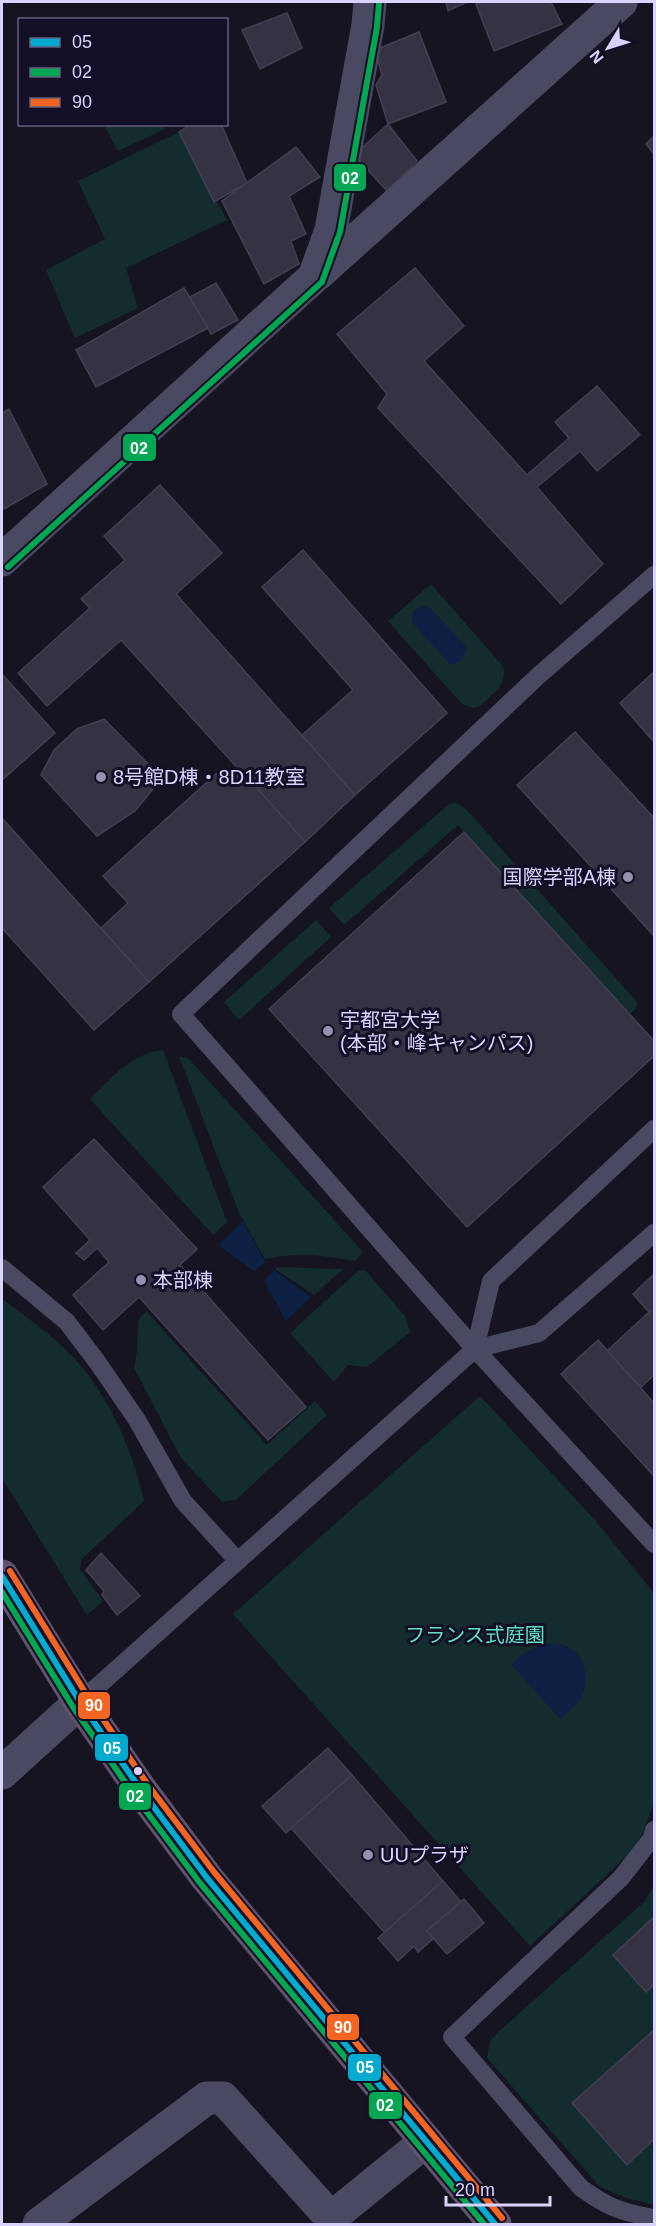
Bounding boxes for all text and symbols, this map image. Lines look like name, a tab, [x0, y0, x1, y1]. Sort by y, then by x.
legend	[18, 18, 228, 126]
north arrow	[578, 18, 638, 78]
text: 05	[72, 32, 92, 52]
text: N	[586, 47, 607, 67]
text: 02	[72, 62, 92, 82]
text: 90	[72, 92, 92, 112]
line badge: 02	[333, 163, 367, 192]
text: 02	[341, 170, 359, 187]
line badge: 02	[122, 433, 157, 462]
text: 02	[130, 440, 148, 457]
place label: 8号館D棟・8D11教室	[113, 766, 305, 788]
marker: 8号館D棟・8D11教室	[94, 770, 108, 784]
place label: 国際学部A棟	[503, 866, 616, 888]
marker: 国際学部A棟	[621, 870, 635, 884]
place label: 宇都宮大学 (本部・峰キャンパス)	[340, 1009, 533, 1054]
marker: 宇都宮大学 (本部・峰キャンパス)	[321, 1024, 335, 1038]
place label: 本部棟	[153, 1269, 213, 1291]
marker: 本部棟	[134, 1273, 148, 1287]
park label: フランス式庭園	[405, 1624, 545, 1646]
line badge: 90	[77, 1691, 111, 1720]
text: 90	[85, 1697, 103, 1714]
line badge: 05	[94, 1733, 129, 1762]
text: 05	[103, 1740, 121, 1757]
unlabelled marker	[132, 1765, 144, 1777]
line badge: 02	[118, 1782, 152, 1811]
text: 02	[126, 1788, 144, 1805]
place label: UUプラザ	[380, 1844, 469, 1866]
marker: UUプラザ	[361, 1848, 375, 1862]
line badge: 90	[326, 2013, 360, 2041]
text: 90	[334, 2019, 352, 2036]
line badge: 05	[347, 2053, 382, 2082]
text: 05	[356, 2059, 374, 2076]
line badge: 02	[368, 2091, 403, 2120]
text: 02	[376, 2097, 394, 2114]
scale bar	[446, 2169, 550, 2207]
text: 20 m	[455, 2180, 495, 2200]

